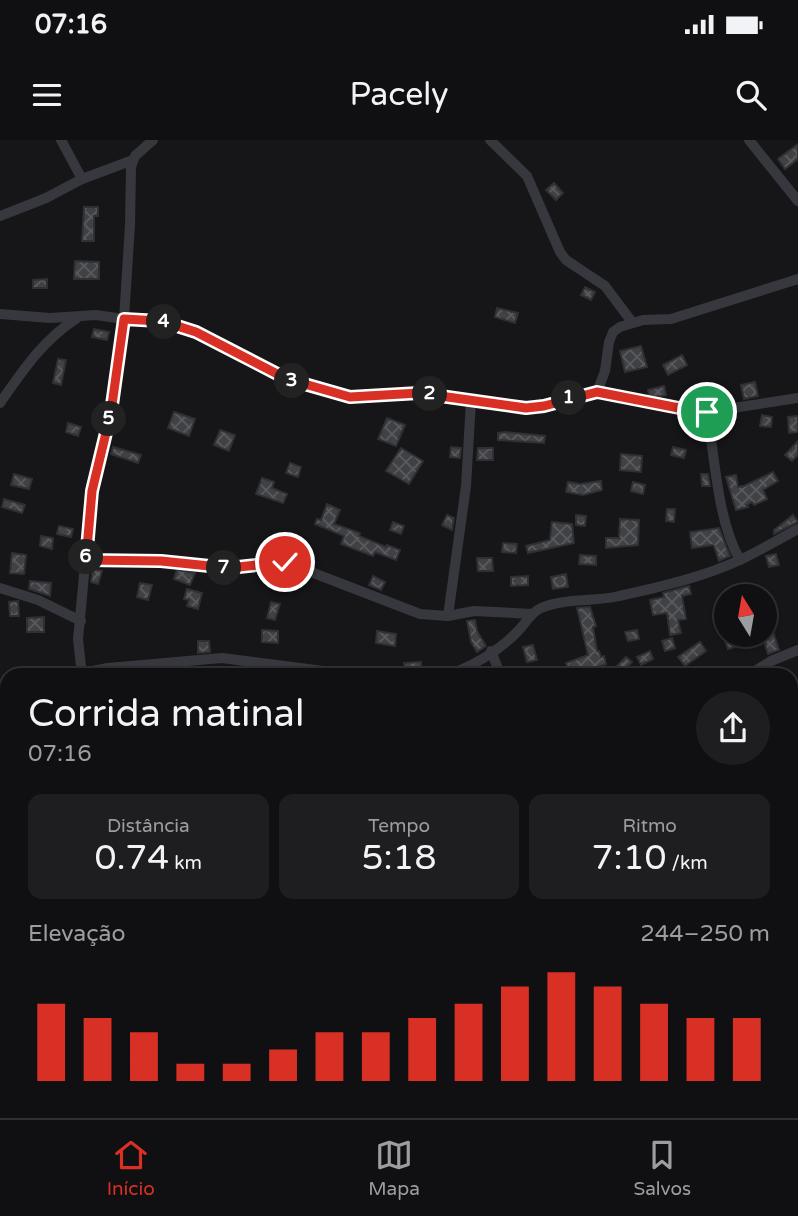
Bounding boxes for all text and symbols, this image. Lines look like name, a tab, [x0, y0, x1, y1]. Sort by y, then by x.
text: 07:16	[35, 9, 107, 40]
icon: menu	[28, 76, 66, 114]
text: Pacely	[350, 76, 448, 114]
icon: search	[732, 76, 770, 114]
pin: 4	[146, 304, 182, 340]
text: 4	[158, 310, 169, 332]
pin: 3	[274, 364, 310, 398]
text: 3	[286, 369, 297, 391]
pin: 2	[412, 376, 448, 412]
pin: 1	[552, 380, 586, 416]
text: 2	[424, 382, 435, 404]
pin	[677, 382, 737, 442]
text: 1	[563, 386, 574, 408]
icon: arrive	[688, 393, 726, 431]
pin: 5	[92, 402, 126, 436]
text: 5	[103, 407, 114, 429]
pin	[255, 532, 315, 592]
pin: 6	[68, 540, 104, 574]
icon: check	[266, 543, 304, 581]
text: 6	[80, 545, 91, 567]
pin: 7	[206, 550, 242, 586]
text: 7	[218, 556, 229, 578]
north arrow	[714, 584, 777, 648]
map controls	[714, 584, 777, 647]
text: Corrida matinal	[28, 691, 304, 737]
button: share	[696, 691, 770, 765]
text: 07:16	[28, 740, 92, 768]
text: Distância	[107, 815, 190, 837]
text: Tempo	[368, 815, 430, 837]
text: Ritmo	[622, 815, 677, 837]
text: 0.74	[95, 837, 169, 879]
text: 5:18	[361, 837, 437, 879]
text: 7:10	[592, 837, 667, 879]
text: km	[169, 852, 202, 874]
text: /km	[667, 852, 708, 874]
text: Elevação	[28, 920, 125, 948]
text: 244–250 m	[640, 920, 770, 948]
tab: Início	[107, 1136, 155, 1200]
tab: Mapa	[368, 1136, 420, 1200]
tab: Salvos	[633, 1136, 691, 1200]

